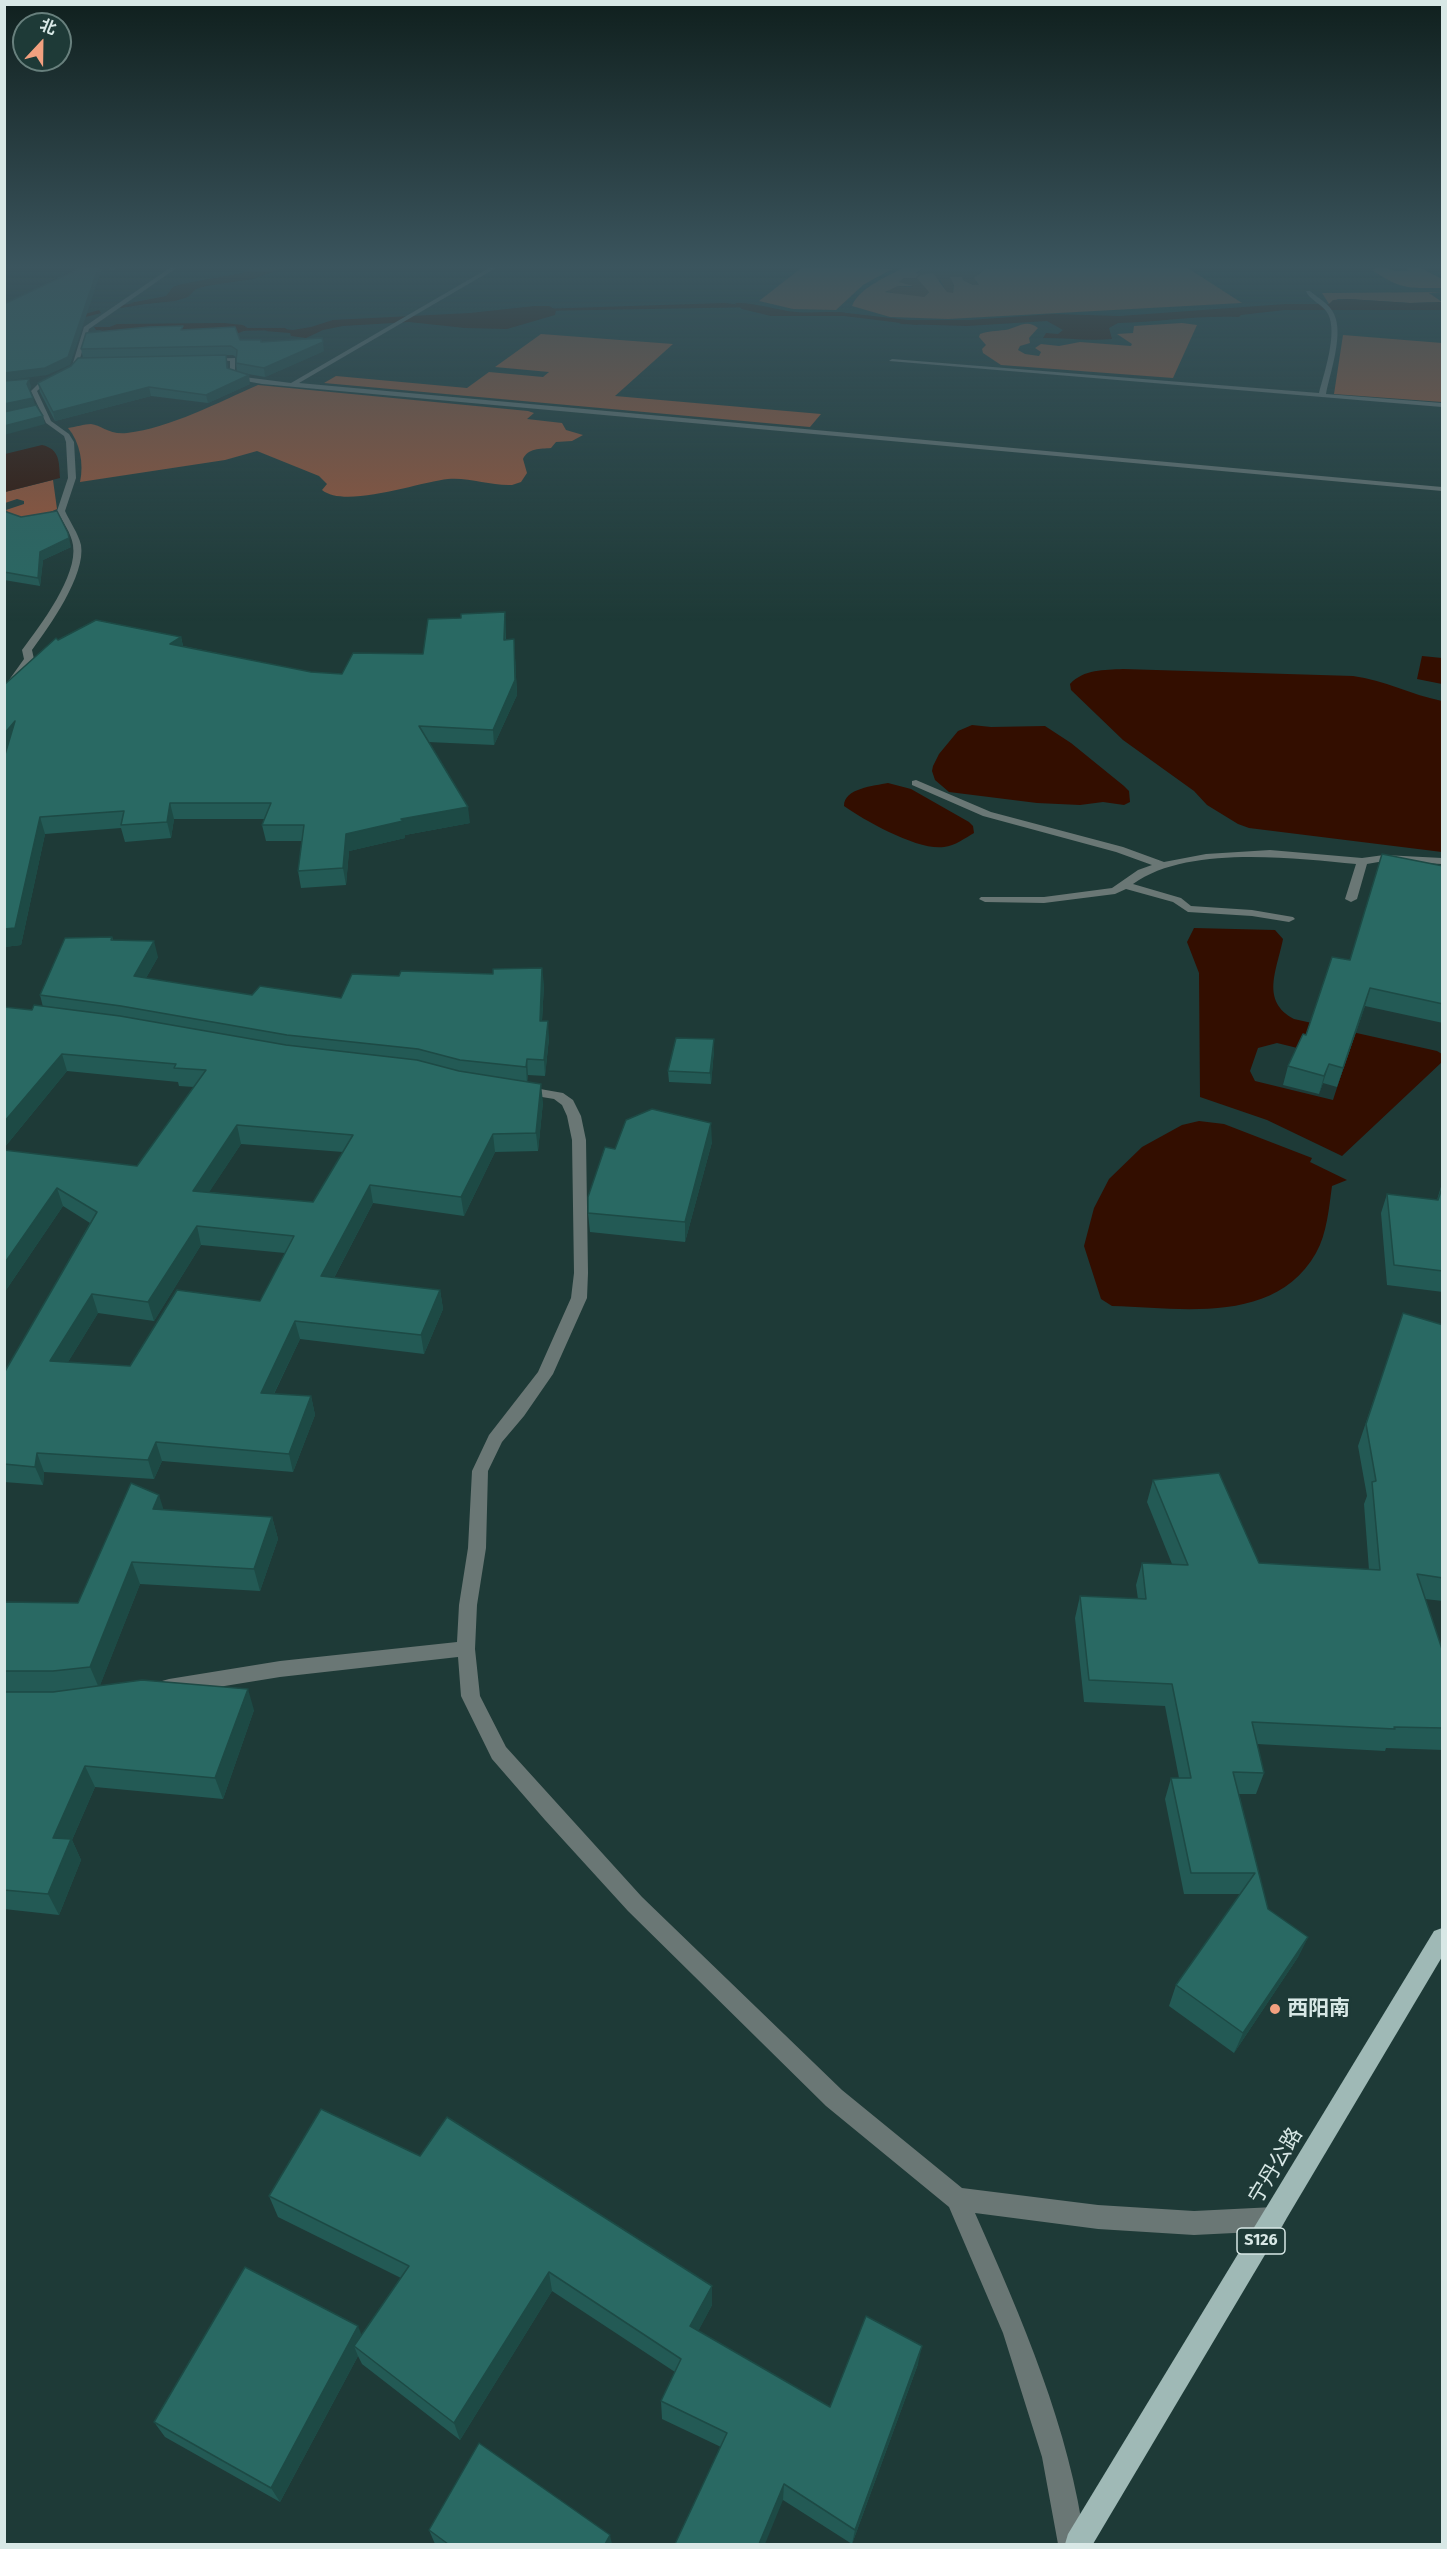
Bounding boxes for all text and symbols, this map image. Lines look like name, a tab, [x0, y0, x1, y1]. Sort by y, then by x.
north arrow	[12, 12, 72, 72]
text: 北	[37, 15, 59, 39]
place label: 西阳南	[1287, 1996, 1350, 2022]
marker: 西阳南	[1268, 2002, 1282, 2016]
street label: 宁丹公路	[1244, 2124, 1308, 2208]
road number: S126	[1237, 2228, 1285, 2254]

